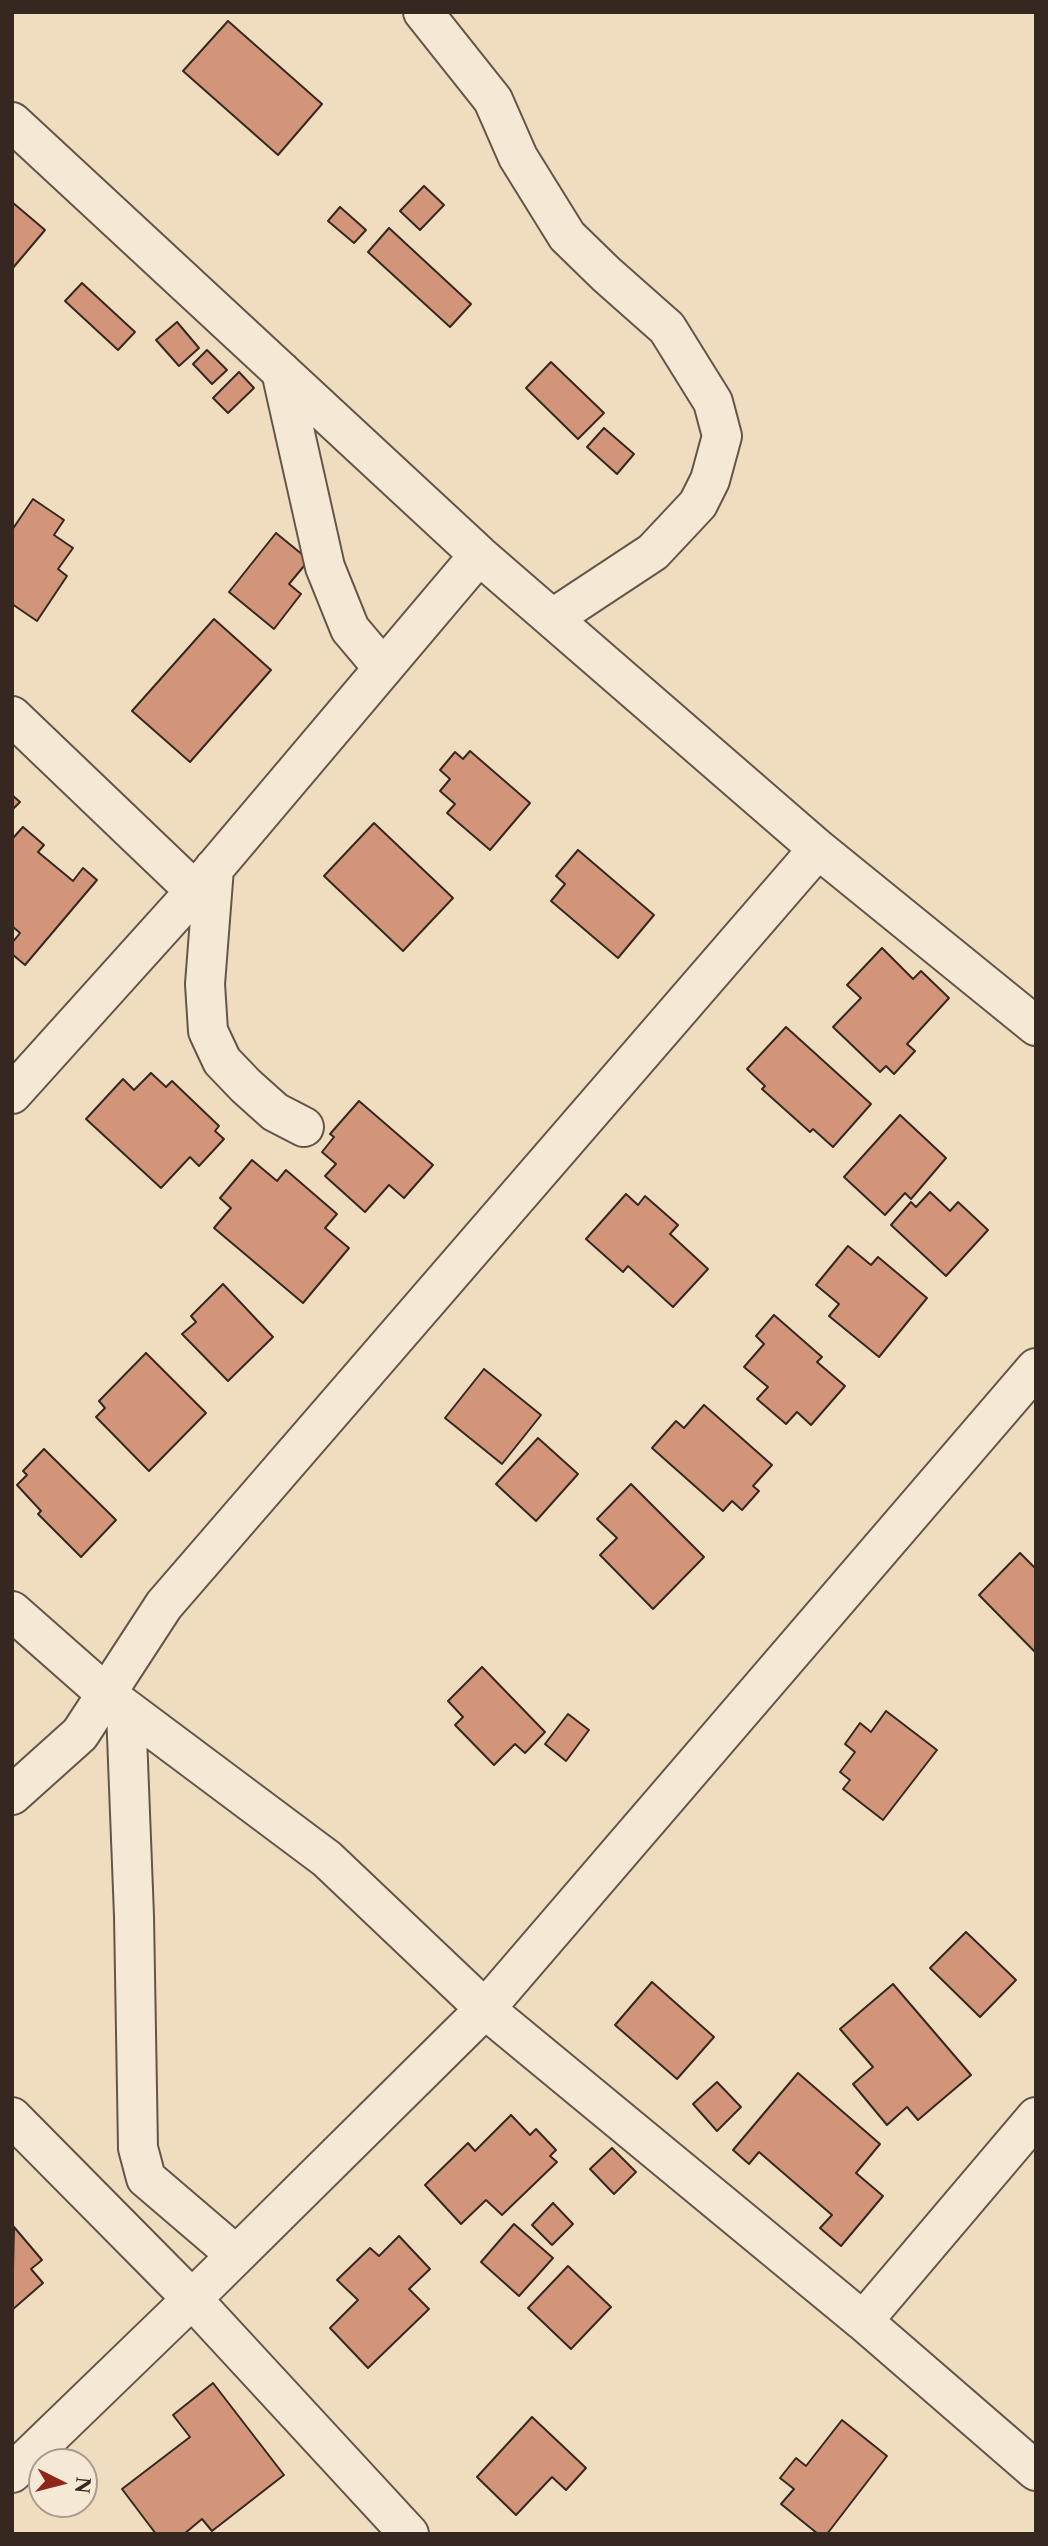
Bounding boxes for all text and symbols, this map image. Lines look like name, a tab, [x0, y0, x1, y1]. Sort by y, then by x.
north arrow	[28, 2448, 98, 2518]
text: N	[70, 2476, 95, 2494]

